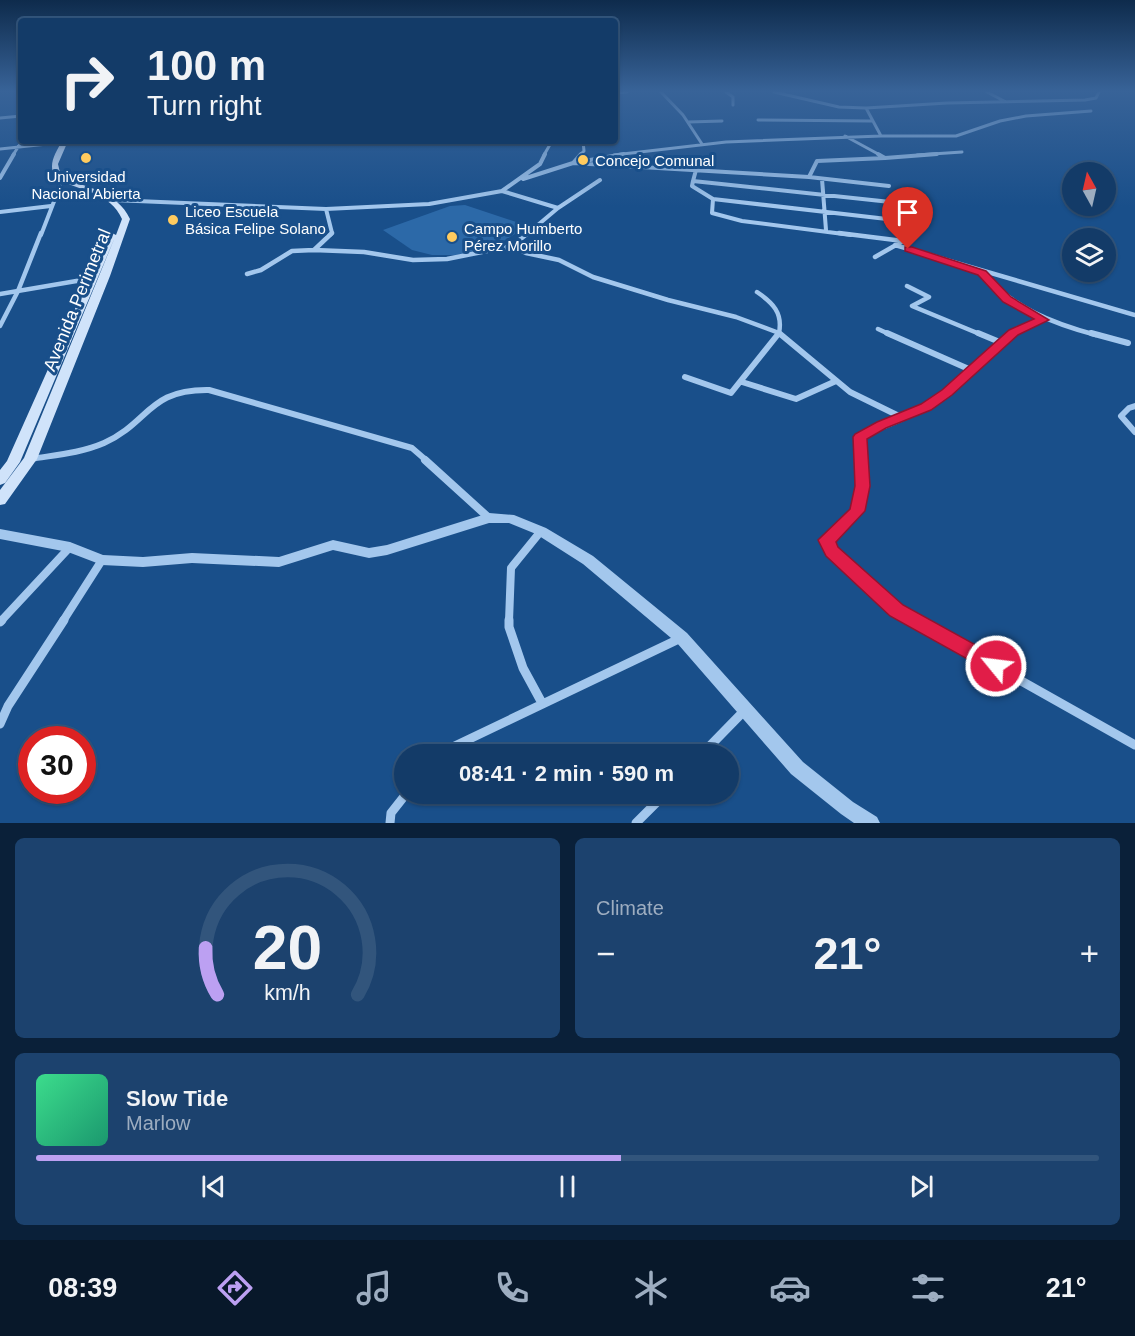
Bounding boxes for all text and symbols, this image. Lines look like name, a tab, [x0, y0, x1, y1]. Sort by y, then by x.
icon: right	[48, 42, 126, 120]
text: 100 m	[147, 42, 266, 89]
text: Turn right	[147, 91, 262, 121]
marker: Universidad Nacional Abierta	[79, 151, 93, 165]
place label: Concejo Comunal	[595, 152, 714, 169]
marker: Concejo Comunal	[576, 153, 590, 167]
north arrow	[1062, 162, 1116, 216]
map controls	[1062, 162, 1116, 282]
place label: Universidad Nacional Abierta	[31, 168, 141, 202]
pin	[882, 187, 933, 249]
icon: arrive	[891, 196, 924, 229]
place label: Liceo Escuela Básica Felipe Solano	[185, 203, 326, 237]
marker: Liceo Escuela Básica Felipe Solano	[166, 213, 180, 227]
place label: Campo Humberto Pérez Morillo	[464, 220, 582, 254]
street label: Avenida Perimetral	[39, 226, 115, 374]
button: layers	[1062, 228, 1116, 282]
marker: Campo Humberto Pérez Morillo	[445, 230, 459, 244]
position arrow	[964, 634, 1028, 698]
speed limit sign: 30	[18, 726, 96, 804]
text: 08:41 · 2 min · 590 m	[459, 761, 674, 786]
text: Climate	[596, 897, 664, 919]
text: 20	[253, 913, 322, 982]
text: 21°	[813, 928, 882, 979]
text: −	[596, 935, 615, 972]
text: +	[1080, 935, 1099, 972]
text: km/h	[264, 981, 311, 1005]
text: Slow Tide	[126, 1086, 228, 1111]
text: Marlow	[126, 1112, 190, 1134]
icon: previous	[197, 1170, 230, 1203]
icon: pause	[551, 1170, 584, 1203]
icon: next	[905, 1170, 938, 1203]
icon: directions	[214, 1267, 256, 1309]
icon: music	[353, 1267, 395, 1309]
icon: phone	[491, 1267, 533, 1309]
icon: climate	[630, 1267, 672, 1309]
icon: car	[769, 1267, 811, 1309]
icon: filters	[907, 1267, 949, 1309]
text: 08:39	[48, 1273, 117, 1303]
text: 21°	[1046, 1273, 1087, 1303]

